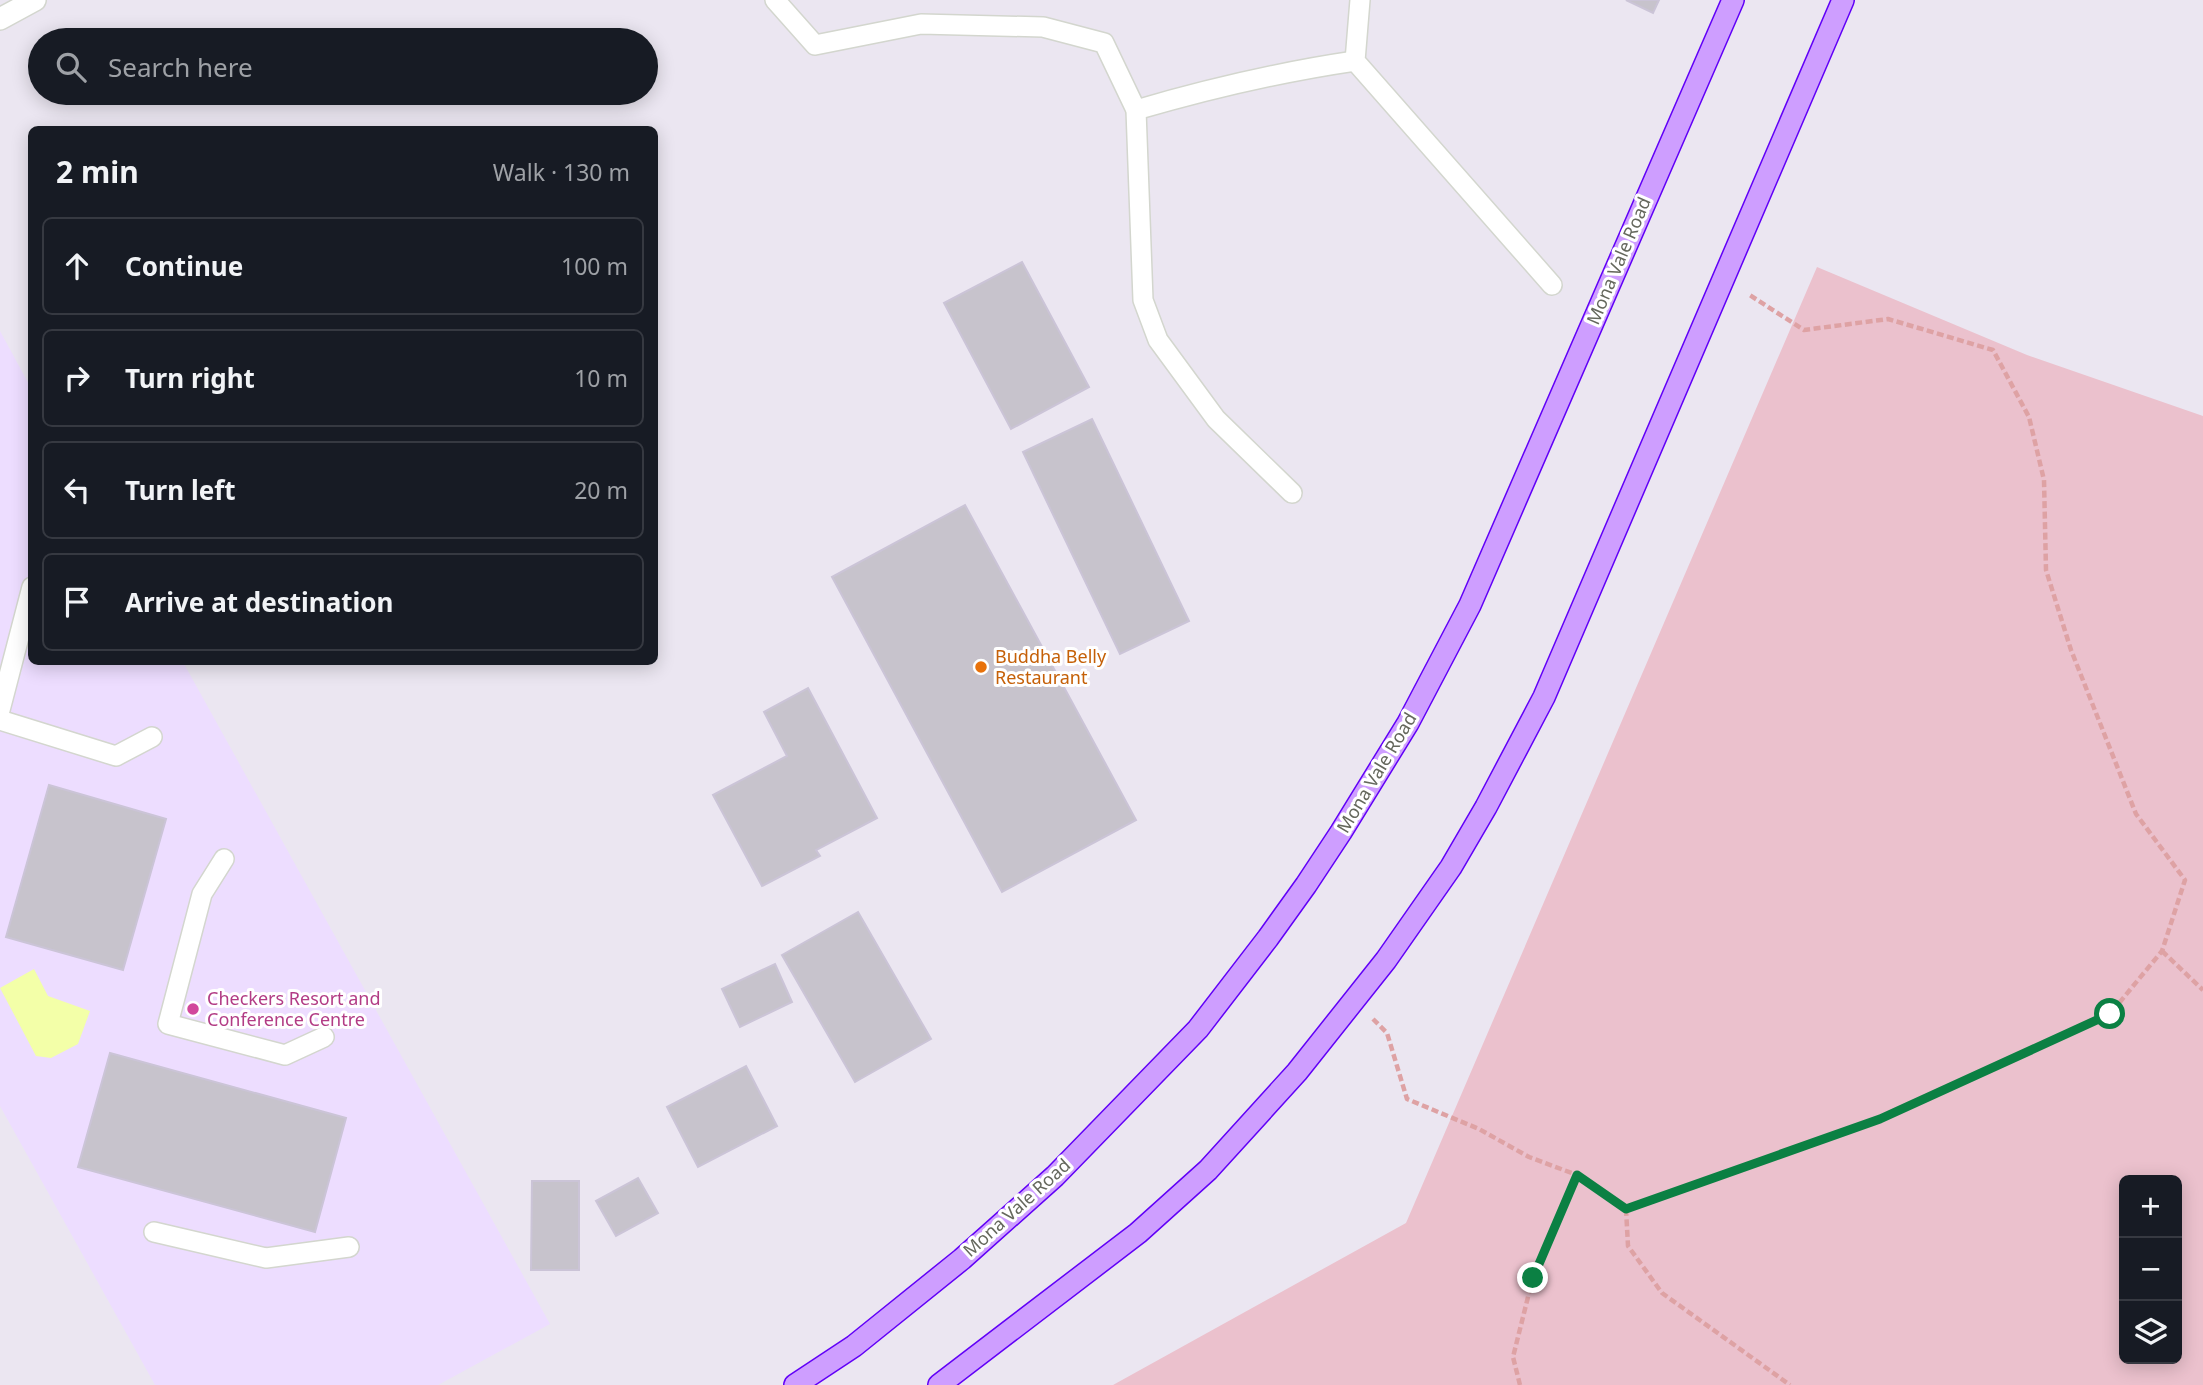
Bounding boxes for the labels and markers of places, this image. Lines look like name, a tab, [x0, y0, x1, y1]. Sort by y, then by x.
place label: Buddha Belly Restaurant	[995, 644, 1107, 689]
marker: Buddha Belly Restaurant	[973, 659, 989, 675]
place label: Checkers Resort and Conference Centre	[207, 986, 381, 1031]
marker: Checkers Resort and Conference Centre	[185, 1001, 201, 1017]

